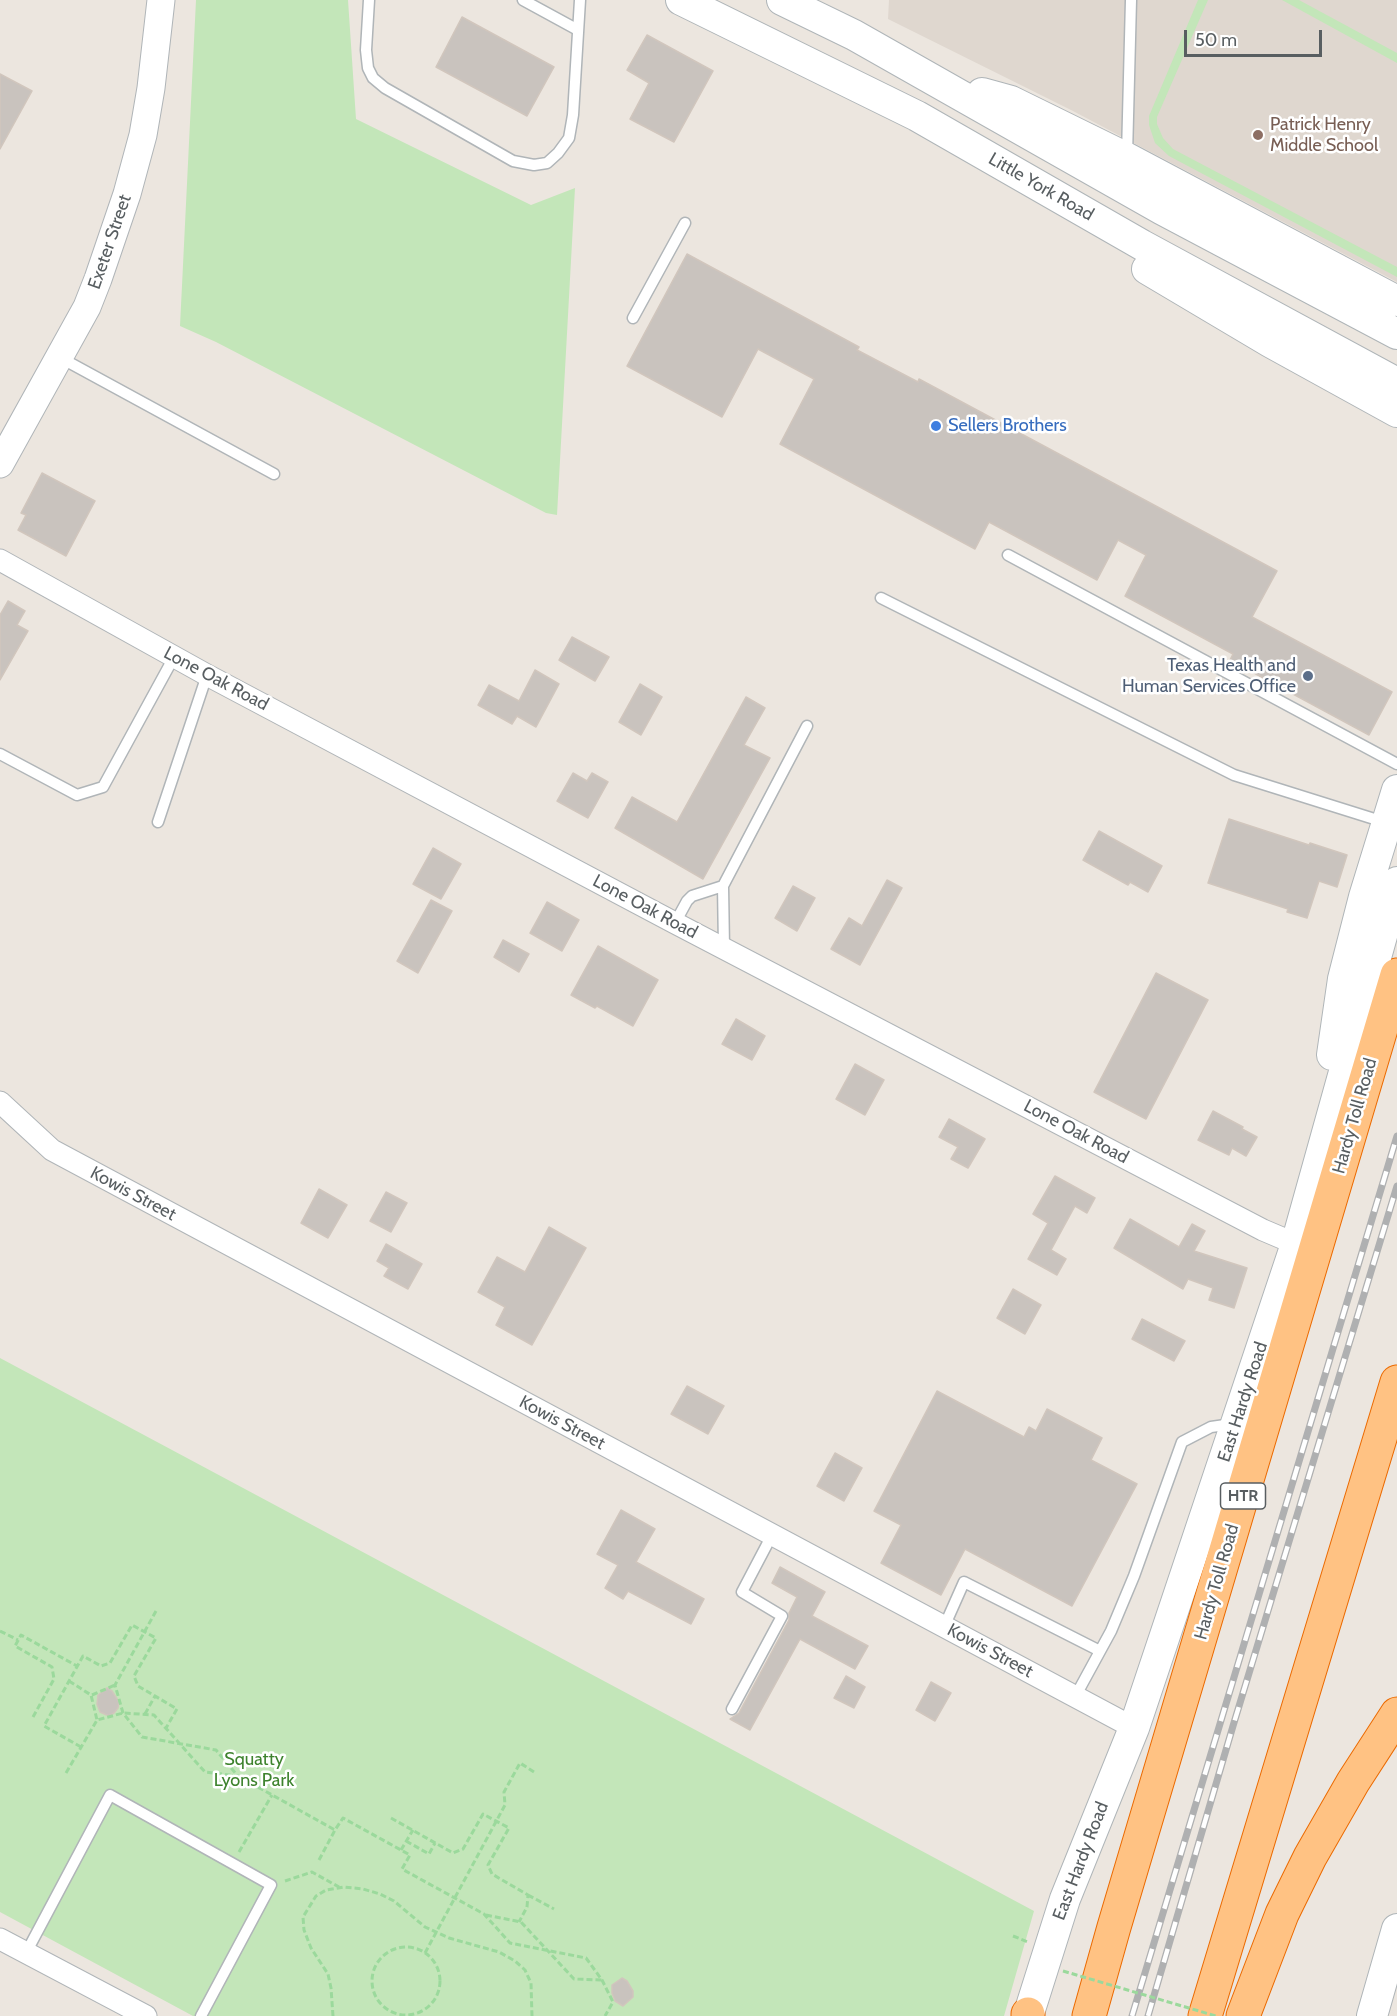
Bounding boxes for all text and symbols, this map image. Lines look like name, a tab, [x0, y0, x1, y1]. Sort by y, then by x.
scale bar	[1187, 18, 1325, 56]
text: 50 m	[1195, 29, 1237, 51]
place label: Patrick Henry Middle School	[1270, 114, 1378, 156]
marker: Patrick Henry Middle School	[1251, 128, 1265, 142]
street label: Little York Road	[985, 148, 1097, 226]
street label: Exeter Street	[84, 192, 136, 292]
place label: Sellers Brothers	[948, 415, 1067, 437]
marker: Sellers Brothers	[929, 419, 943, 433]
street label: Lone Oak Road	[160, 642, 272, 716]
place label: Texas Health and Human Services Office	[1122, 655, 1296, 698]
marker: Texas Health and Human Services Office	[1301, 669, 1315, 683]
street label: Lone Oak Road	[589, 870, 701, 944]
street label: Hardy Toll Road	[1328, 1056, 1382, 1176]
street label: Lone Oak Road	[1020, 1095, 1132, 1169]
street label: Kowis Street	[86, 1162, 180, 1226]
street label: East Hardy Road	[1213, 1339, 1273, 1465]
street label: Kowis Street	[515, 1391, 609, 1455]
road number: HTR	[1220, 1483, 1266, 1509]
street label: Hardy Toll Road	[1190, 1522, 1244, 1642]
street label: Kowis Street	[943, 1619, 1037, 1683]
park label: Squatty Lyons Park	[214, 1749, 294, 1792]
street label: East Hardy Road	[1049, 1799, 1113, 1923]

